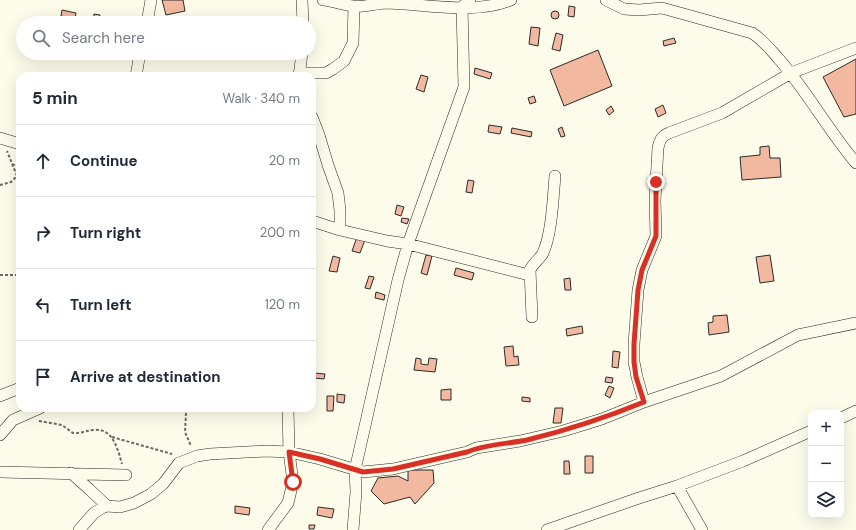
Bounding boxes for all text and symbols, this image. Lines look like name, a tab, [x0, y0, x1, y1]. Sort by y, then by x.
search box	[16, 16, 316, 60]
icon: search	[30, 27, 52, 49]
text: Search here	[62, 28, 145, 48]
text: 5 min	[32, 87, 78, 109]
text: Walk · 340 m	[223, 90, 300, 107]
icon: ahead	[32, 150, 54, 172]
text: Continue	[70, 151, 138, 171]
text: 20 m	[269, 152, 300, 169]
route end	[647, 173, 665, 191]
icon: right	[32, 222, 54, 244]
text: Turn right	[70, 223, 141, 243]
text: 200 m	[260, 224, 300, 241]
icon: left	[32, 294, 54, 316]
text: Turn left	[70, 295, 131, 315]
text: 120 m	[265, 296, 300, 313]
icon: arrive	[32, 366, 54, 388]
text: Arrive at destination	[70, 367, 221, 387]
map controls	[808, 410, 844, 518]
button: +	[808, 410, 844, 446]
button: −	[808, 446, 844, 482]
route start	[284, 473, 302, 491]
button: layers	[808, 482, 844, 518]

